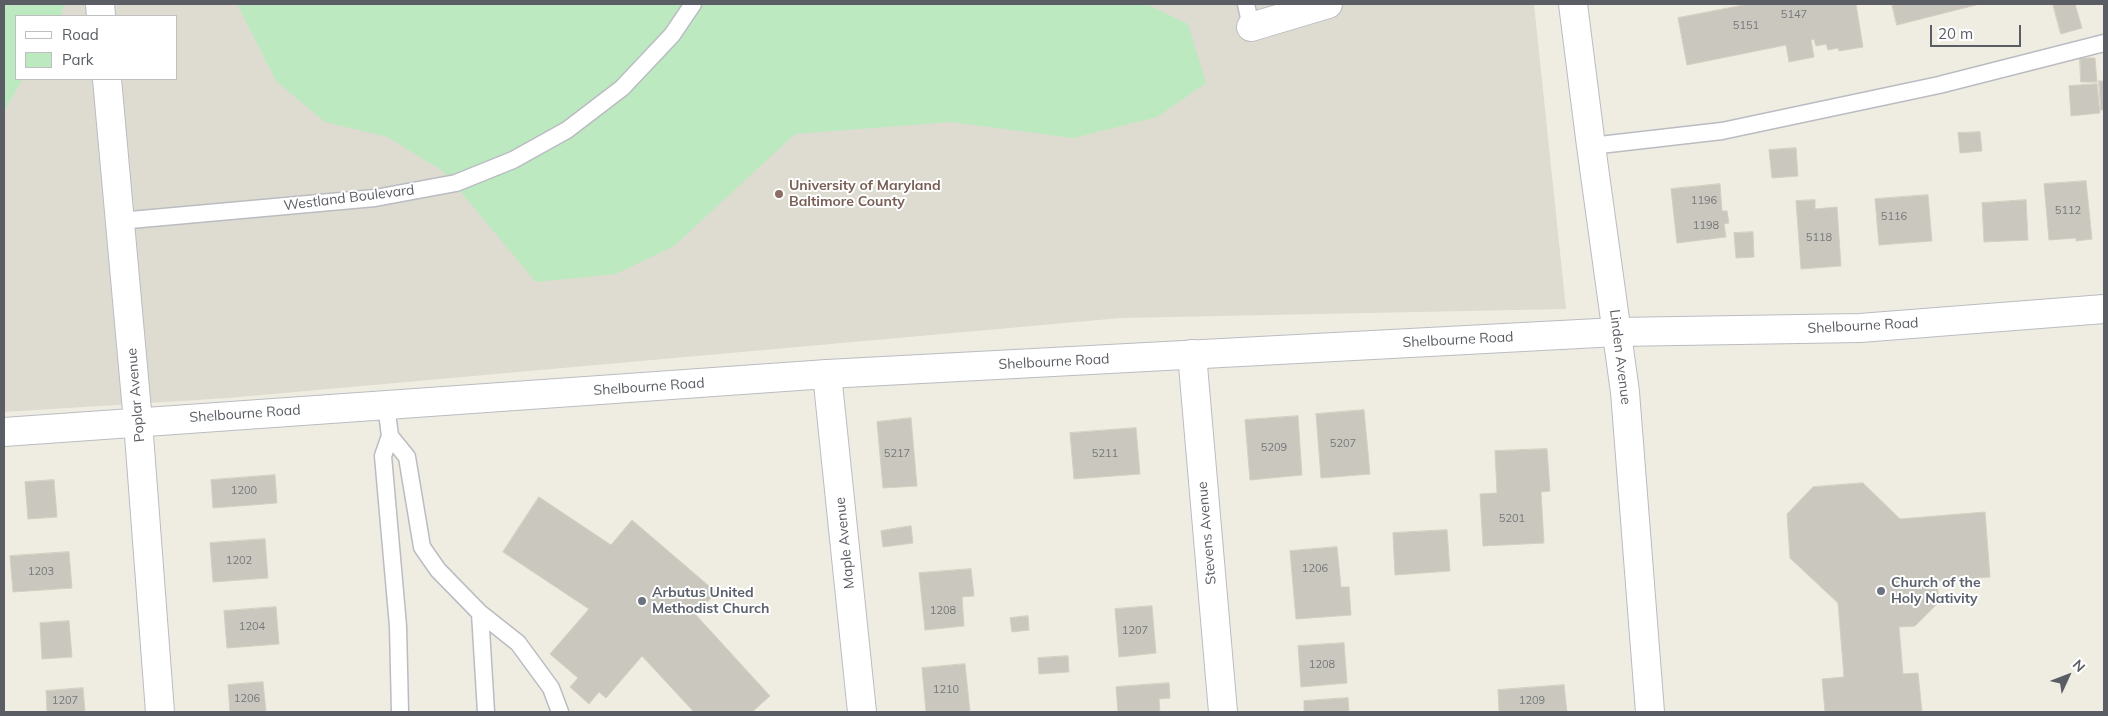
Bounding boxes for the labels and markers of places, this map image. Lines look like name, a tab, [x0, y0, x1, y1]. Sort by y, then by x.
place label: University of Maryland Baltimore County	[789, 178, 941, 210]
marker: University of Maryland Baltimore County	[773, 188, 785, 200]
place label: Church of the Holy Nativity	[1891, 575, 1981, 608]
place label: Arbutus United Methodist Church	[652, 585, 770, 618]
marker: Church of the Holy Nativity	[1875, 585, 1887, 597]
marker: Arbutus United Methodist Church	[636, 595, 648, 607]

